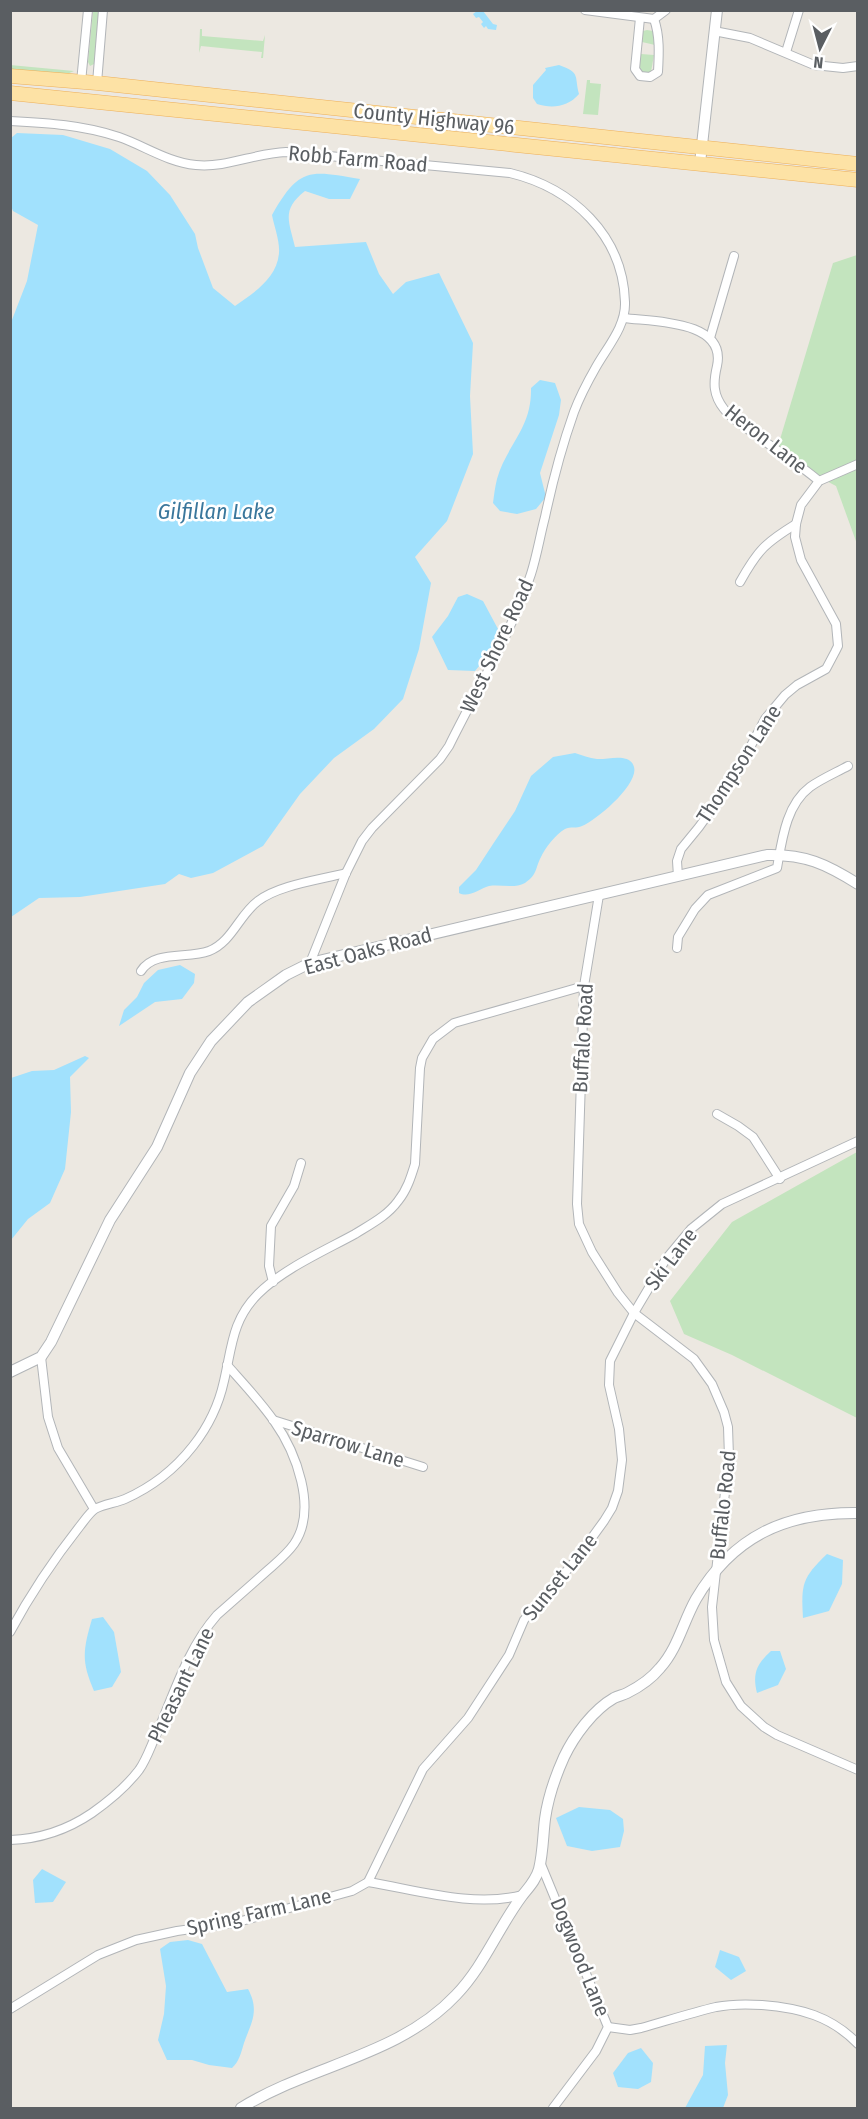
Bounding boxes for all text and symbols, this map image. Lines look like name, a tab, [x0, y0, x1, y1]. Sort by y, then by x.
north arrow	[790, 18, 850, 78]
text: N	[813, 52, 824, 72]
street label: County Highway 96	[352, 98, 516, 140]
street label: Robb Farm Road	[287, 140, 429, 178]
street label: Heron Lane	[719, 399, 813, 479]
water label: Gilfillan Lake	[158, 498, 274, 525]
street label: West Shore Road	[455, 575, 539, 717]
street label: Thompson Lane	[691, 700, 787, 828]
street label: East Oaks Road	[301, 922, 435, 980]
street label: Buffalo Road	[567, 982, 599, 1094]
street label: Ski Lane	[639, 1223, 703, 1295]
street label: Sparrow Lane	[289, 1415, 407, 1473]
street label: Buffalo Road	[704, 1449, 742, 1561]
street label: Sunset Lane	[517, 1528, 603, 1626]
street label: Pheasant Lane	[142, 1623, 220, 1747]
street label: Spring Farm Lane	[184, 1883, 334, 1941]
street label: Dogwood Lane	[544, 1894, 616, 2020]

